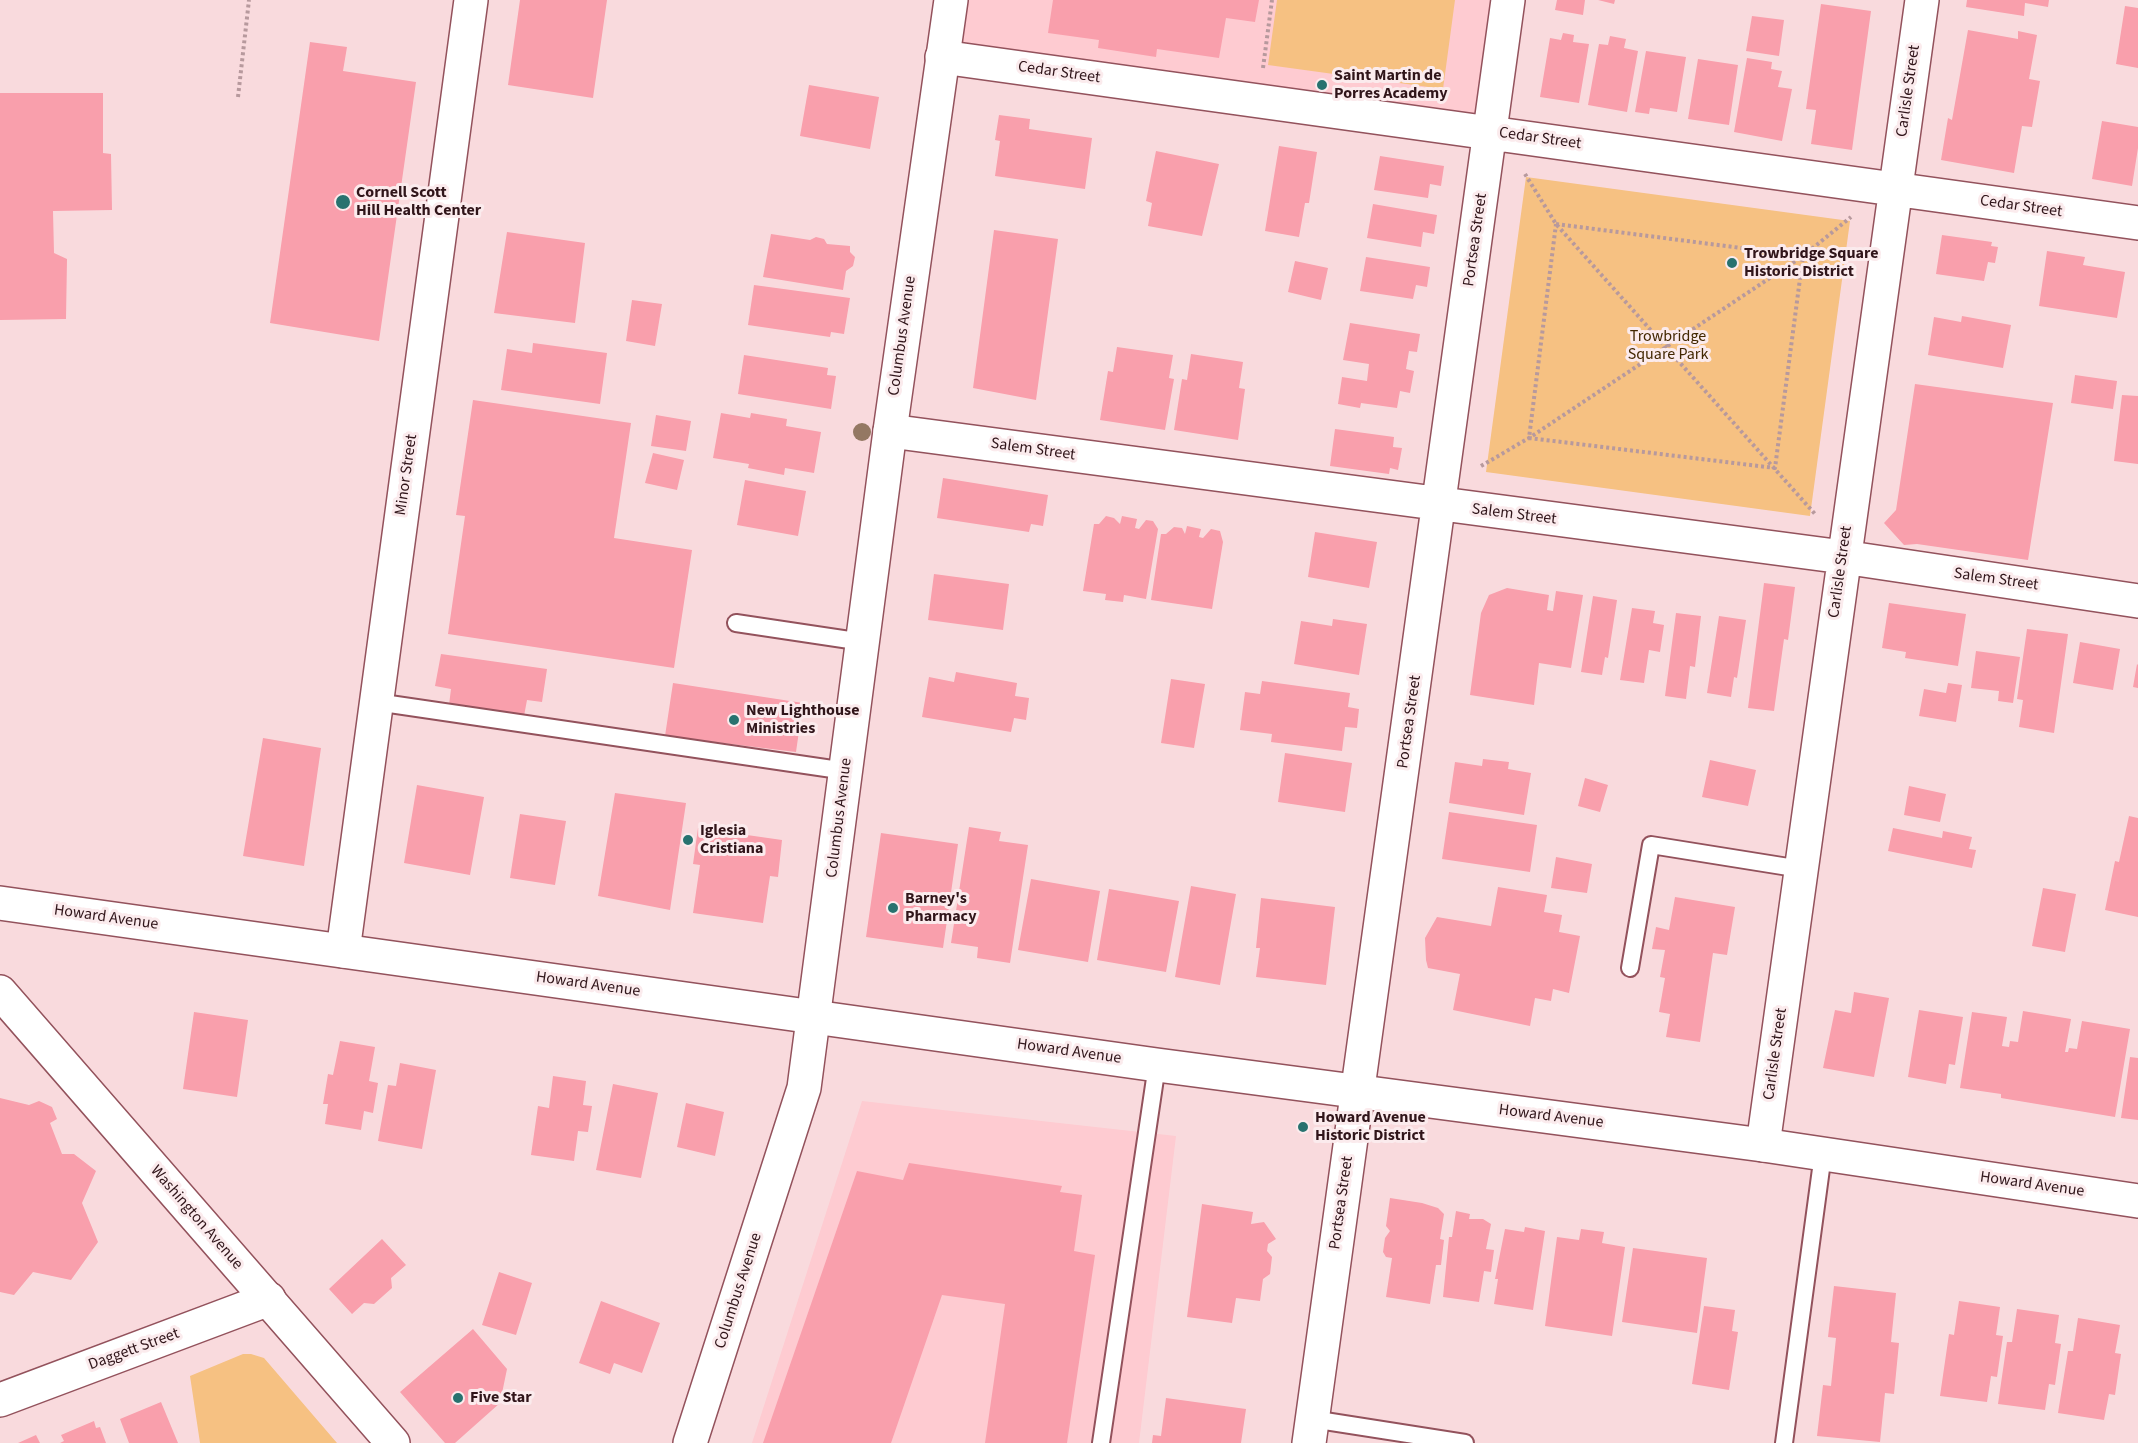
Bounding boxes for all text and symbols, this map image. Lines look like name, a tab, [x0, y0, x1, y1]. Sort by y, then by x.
street label: Carlisle Street	[1893, 44, 1925, 138]
street label: Cedar Street	[1017, 58, 1101, 88]
place label: Saint Martin de Porres Academy	[1334, 66, 1448, 104]
marker: Saint Martin de Porres Academy	[1315, 78, 1329, 92]
street label: Cedar Street	[1498, 124, 1582, 154]
place label: Cornell Scott Hill Health Center	[356, 183, 481, 221]
street label: Portsea Street	[1460, 192, 1492, 288]
street label: Cedar Street	[1979, 192, 2063, 222]
marker: Cornell Scott Hill Health Center	[334, 193, 352, 211]
place label: Trowbridge Square Historic District	[1744, 244, 1879, 282]
marker: Trowbridge Square Historic District	[1725, 256, 1739, 270]
street label: Columbus Avenue	[885, 275, 921, 397]
park label: Trowbridge Square Park	[1628, 327, 1708, 365]
street label: Minor Street	[392, 433, 422, 517]
street label: Salem Street	[989, 435, 1077, 465]
street label: Salem Street	[1471, 500, 1557, 530]
street label: Carlisle Street	[1825, 525, 1857, 619]
street label: Salem Street	[1952, 565, 2040, 595]
street label: Portsea Street	[1394, 674, 1426, 770]
place label: New Lighthouse Ministries	[746, 701, 859, 739]
marker: New Lighthouse Ministries	[727, 713, 741, 727]
street label: Columbus Avenue	[823, 757, 857, 879]
place label: Iglesia Cristiana	[700, 821, 763, 859]
marker: Iglesia Cristiana	[681, 833, 695, 847]
place label: Barney's Pharmacy	[905, 889, 976, 927]
street label: Howard Avenue	[53, 901, 159, 935]
marker: Barney's Pharmacy	[886, 901, 900, 915]
street label: Howard Avenue	[535, 968, 641, 1002]
street label: Carlisle Street	[1760, 1007, 1792, 1101]
street label: Howard Avenue	[1016, 1035, 1122, 1069]
street label: Howard Avenue	[1498, 1101, 1604, 1133]
place label: Howard Avenue Historic District	[1315, 1108, 1426, 1146]
marker: Howard Avenue Historic District	[1296, 1120, 1310, 1134]
street label: Portsea Street	[1326, 1155, 1358, 1251]
street label: Washington Avenue	[146, 1162, 246, 1274]
street label: Howard Avenue	[1979, 1168, 2085, 1202]
street label: Columbus Avenue	[711, 1231, 767, 1351]
street label: Daggett Street	[86, 1325, 182, 1375]
place label: Five Star	[470, 1388, 532, 1408]
marker: Five Star	[451, 1391, 465, 1405]

